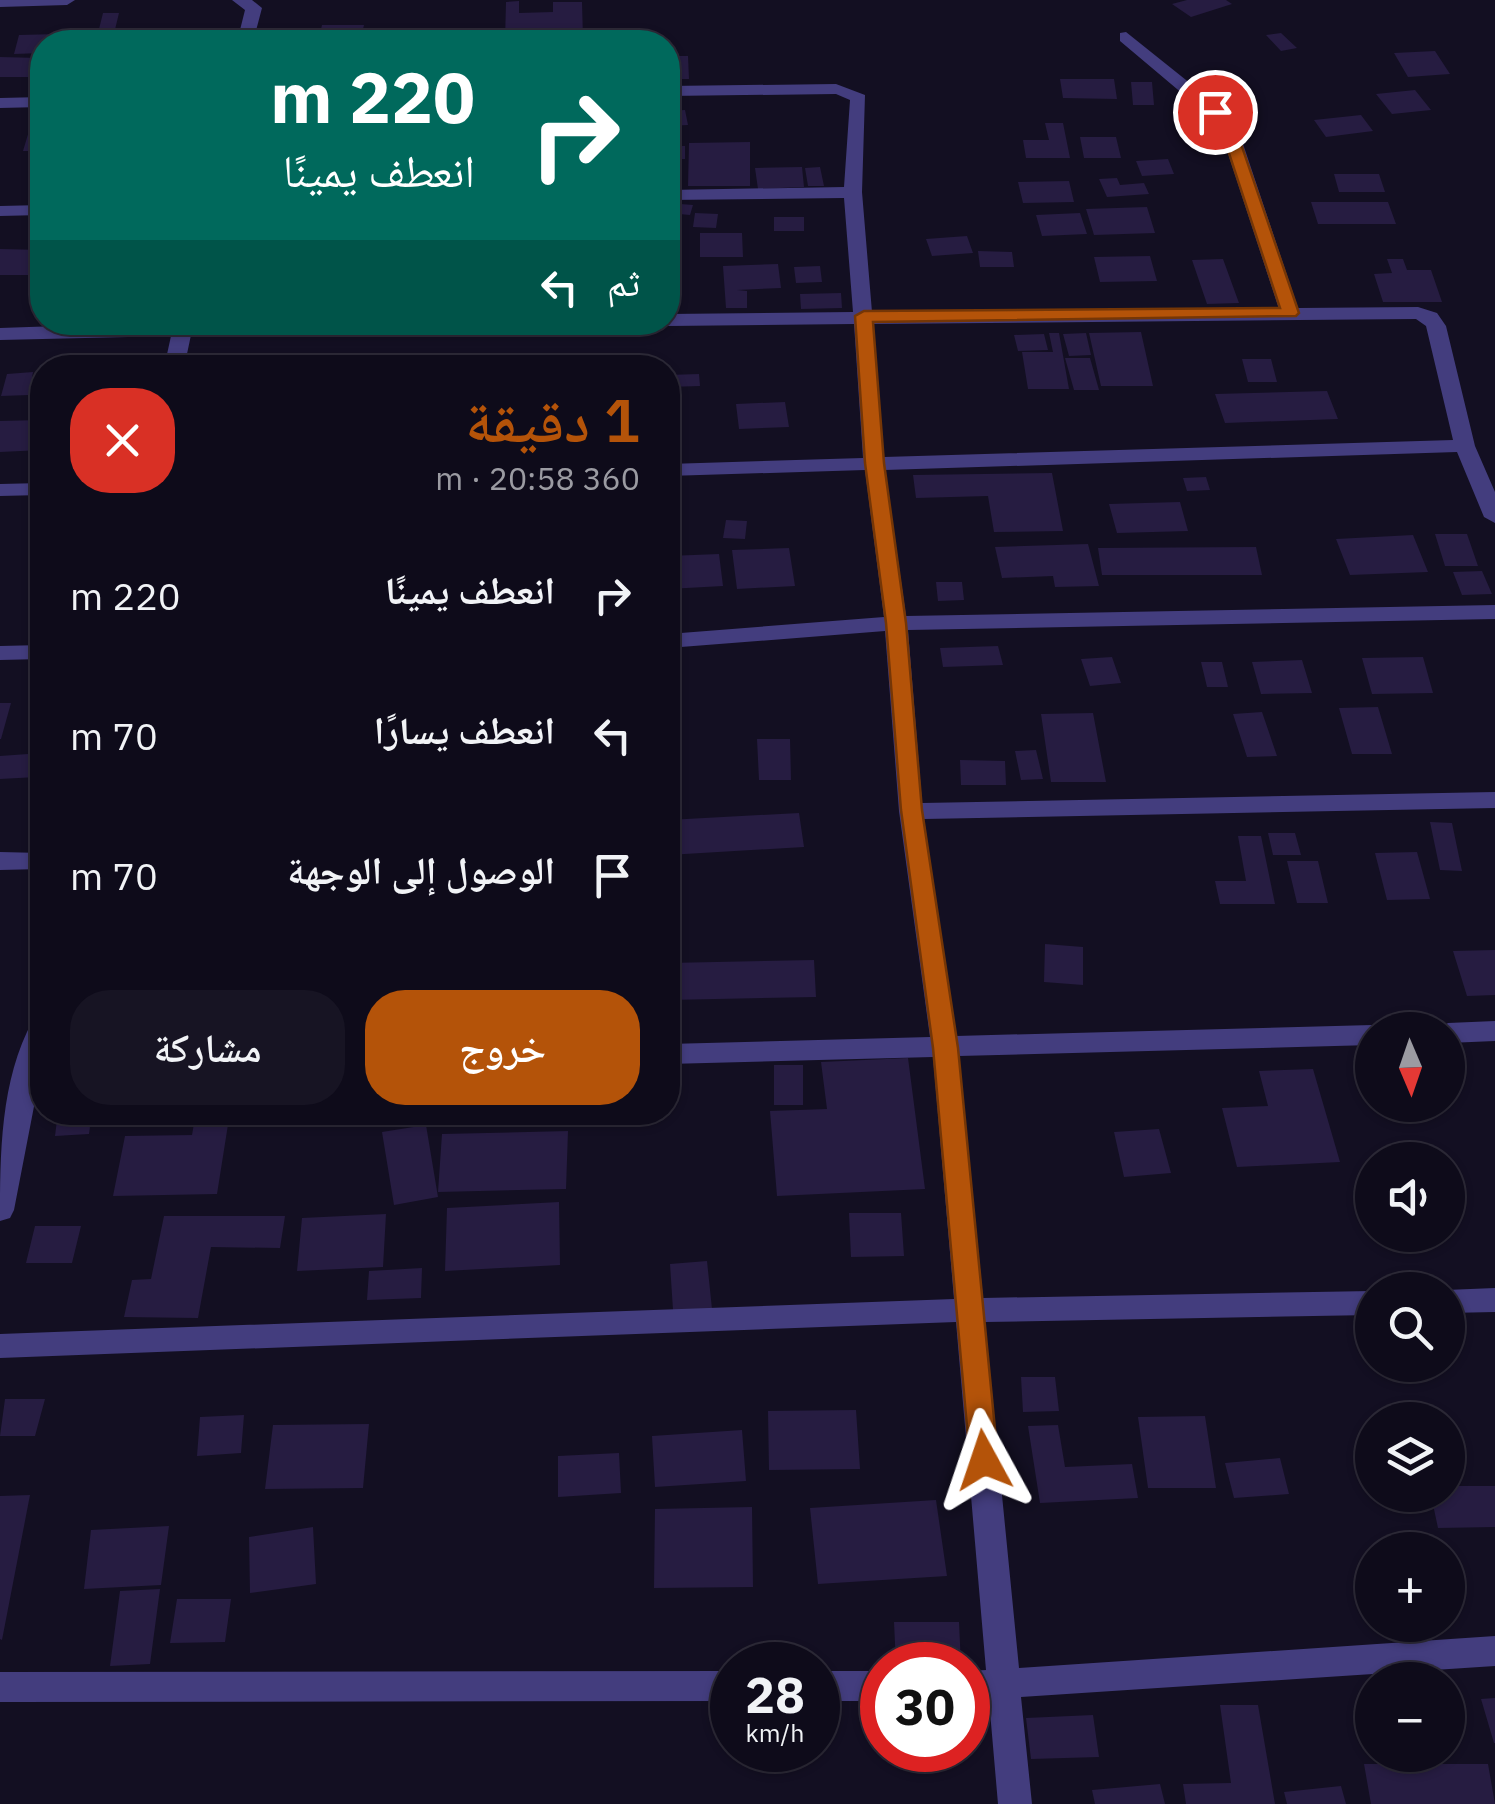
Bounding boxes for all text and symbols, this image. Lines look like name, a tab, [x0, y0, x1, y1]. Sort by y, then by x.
text: 220 m	[270, 51, 475, 142]
icon: right	[510, 70, 640, 200]
pin	[1173, 70, 1258, 155]
icon: arrive	[1188, 85, 1243, 140]
text: انعطف يمينًا	[283, 141, 475, 199]
text: ثم	[607, 257, 640, 306]
icon: left	[532, 260, 587, 315]
text: 1 دقيقة	[465, 380, 640, 459]
button: close	[70, 388, 175, 493]
text: 360 m · 20:58	[435, 457, 640, 499]
text: انعطف يمينًا	[385, 565, 555, 614]
icon: right	[585, 568, 640, 623]
text: 220 m	[70, 571, 181, 620]
text: انعطف يسارًا	[374, 705, 555, 754]
icon: left	[585, 708, 640, 763]
text: 70 m	[70, 711, 158, 760]
text: الوصول إلى الوجهة	[287, 845, 555, 894]
icon: arrive	[585, 848, 640, 903]
text: 70 m	[70, 851, 158, 900]
button: مشاركة	[70, 990, 345, 1105]
button: خروج	[365, 990, 640, 1105]
north arrow	[1355, 1012, 1465, 1122]
map controls	[1355, 1012, 1465, 1772]
button: sound	[1355, 1142, 1465, 1252]
button: search	[1355, 1272, 1465, 1382]
button: layers	[1355, 1402, 1465, 1512]
position arrow	[932, 1408, 1036, 1512]
button: +	[1355, 1532, 1465, 1642]
speed limit sign: 30	[860, 1642, 990, 1772]
text: 28	[745, 1662, 805, 1727]
button: −	[1355, 1662, 1465, 1772]
text: km/h	[746, 1716, 804, 1749]

